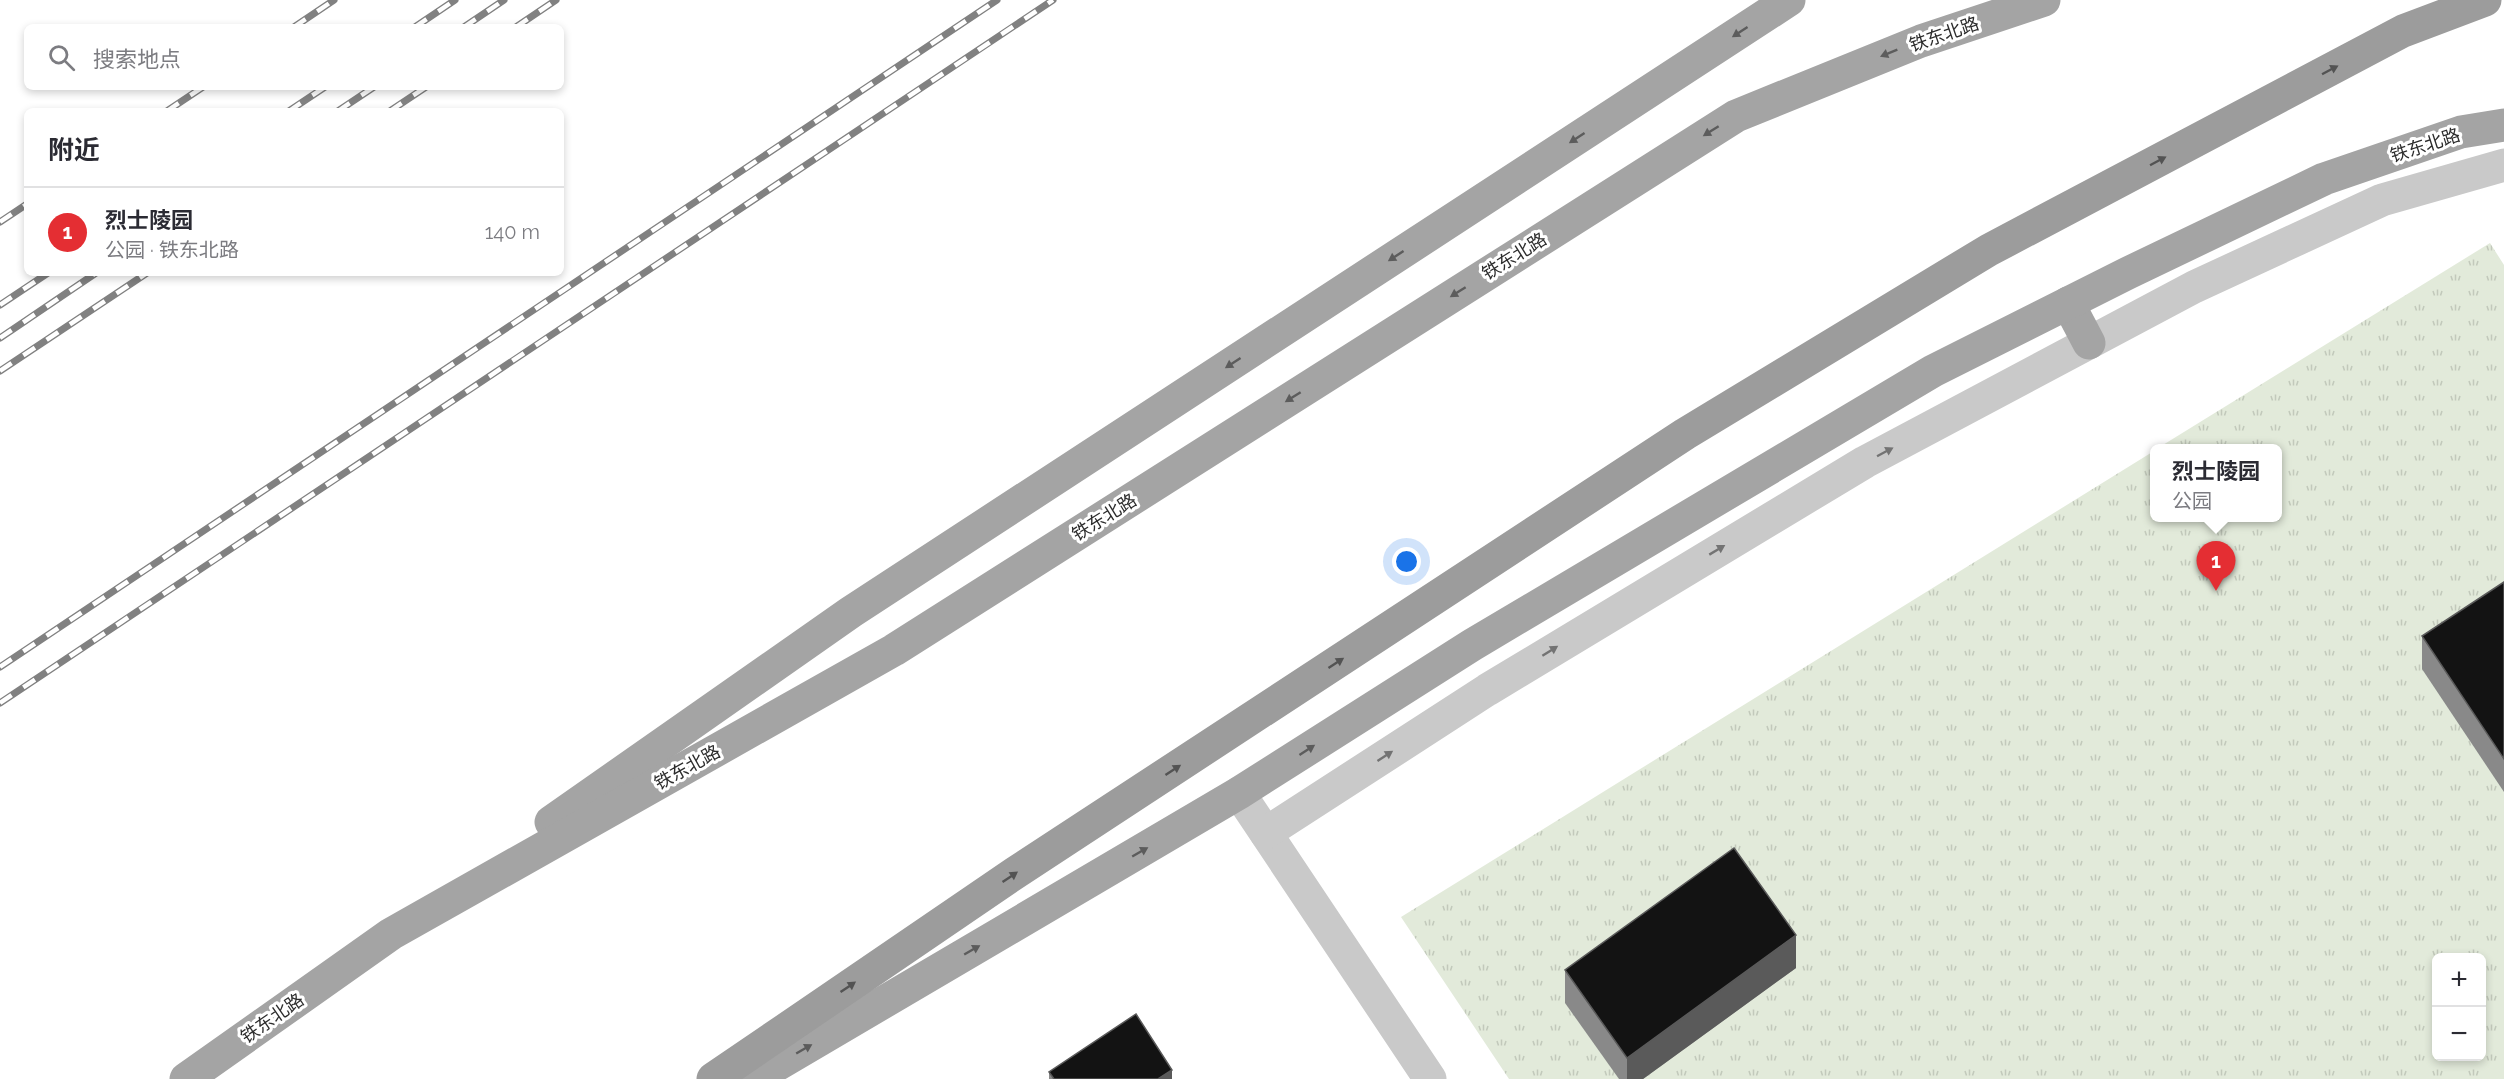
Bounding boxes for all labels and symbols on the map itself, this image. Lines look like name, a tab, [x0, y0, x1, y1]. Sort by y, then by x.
street label: 铁东北路	[1907, 12, 1981, 56]
one-way arrow	[1732, 26, 1748, 37]
one-way arrow	[1880, 49, 1898, 59]
one-way arrow	[2322, 65, 2339, 75]
street label: 铁东北路	[2388, 124, 2462, 166]
one-way arrow	[1703, 126, 1719, 137]
one-way arrow	[1569, 133, 1585, 144]
one-way arrow	[2149, 157, 2166, 166]
street label: 铁东北路	[1478, 228, 1550, 284]
one-way arrow	[1388, 250, 1404, 261]
one-way arrow	[1450, 287, 1466, 298]
one-way arrow	[1225, 357, 1241, 369]
one-way arrow	[1285, 391, 1301, 402]
one-way arrow	[1876, 447, 1894, 457]
street label: 铁东北路	[1068, 489, 1140, 545]
pin: 1	[2196, 542, 2236, 591]
one-way arrow	[1709, 545, 1725, 556]
your location	[1392, 547, 1421, 576]
one-way arrow	[1542, 646, 1558, 657]
one-way arrow	[1327, 657, 1343, 669]
street label: 铁东北路	[650, 740, 724, 794]
one-way arrow	[1298, 745, 1315, 756]
one-way arrow	[1377, 750, 1393, 762]
one-way arrow	[1164, 764, 1180, 776]
one-way arrow	[1132, 846, 1148, 857]
one-way arrow	[1001, 871, 1017, 883]
one-way arrow	[964, 945, 980, 956]
one-way arrow	[840, 981, 856, 993]
street label: 铁东北路	[236, 989, 308, 1047]
one-way arrow	[796, 1044, 812, 1055]

